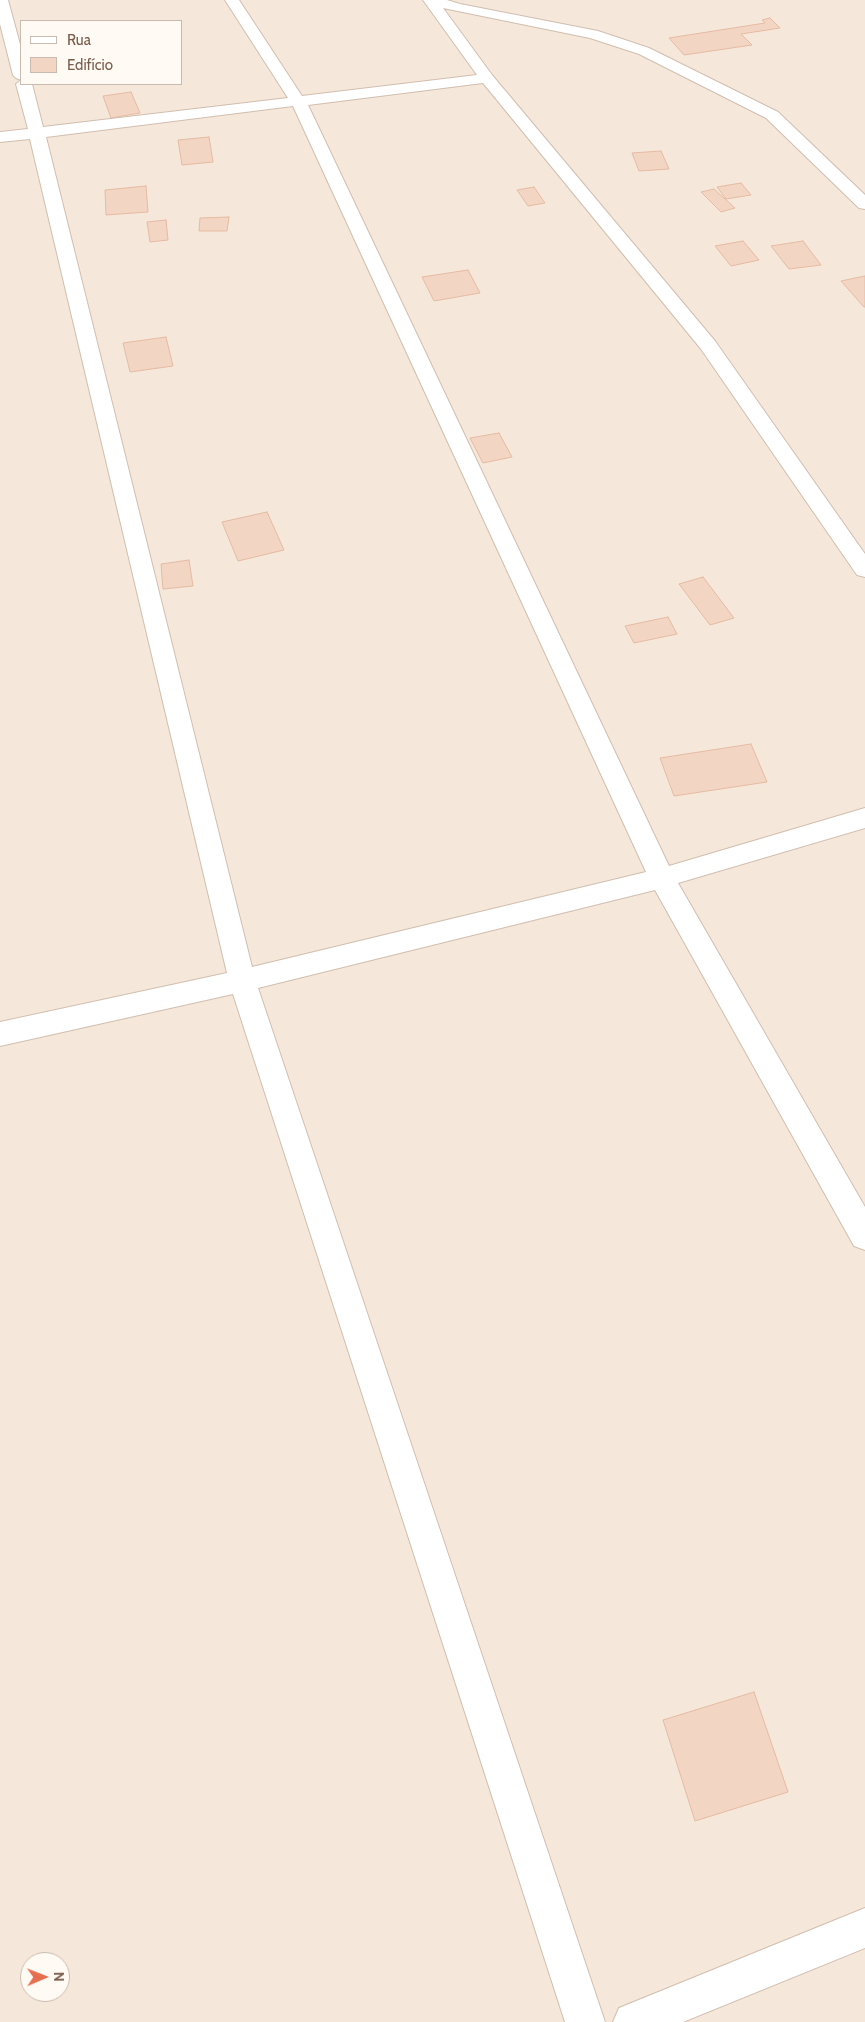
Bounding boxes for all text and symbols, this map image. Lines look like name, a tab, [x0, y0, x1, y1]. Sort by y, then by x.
legend	[20, 20, 182, 85]
text: Rua	[67, 31, 91, 49]
text: Edifício	[67, 56, 113, 74]
north arrow	[20, 1952, 70, 2002]
text: N	[50, 1972, 68, 1982]

